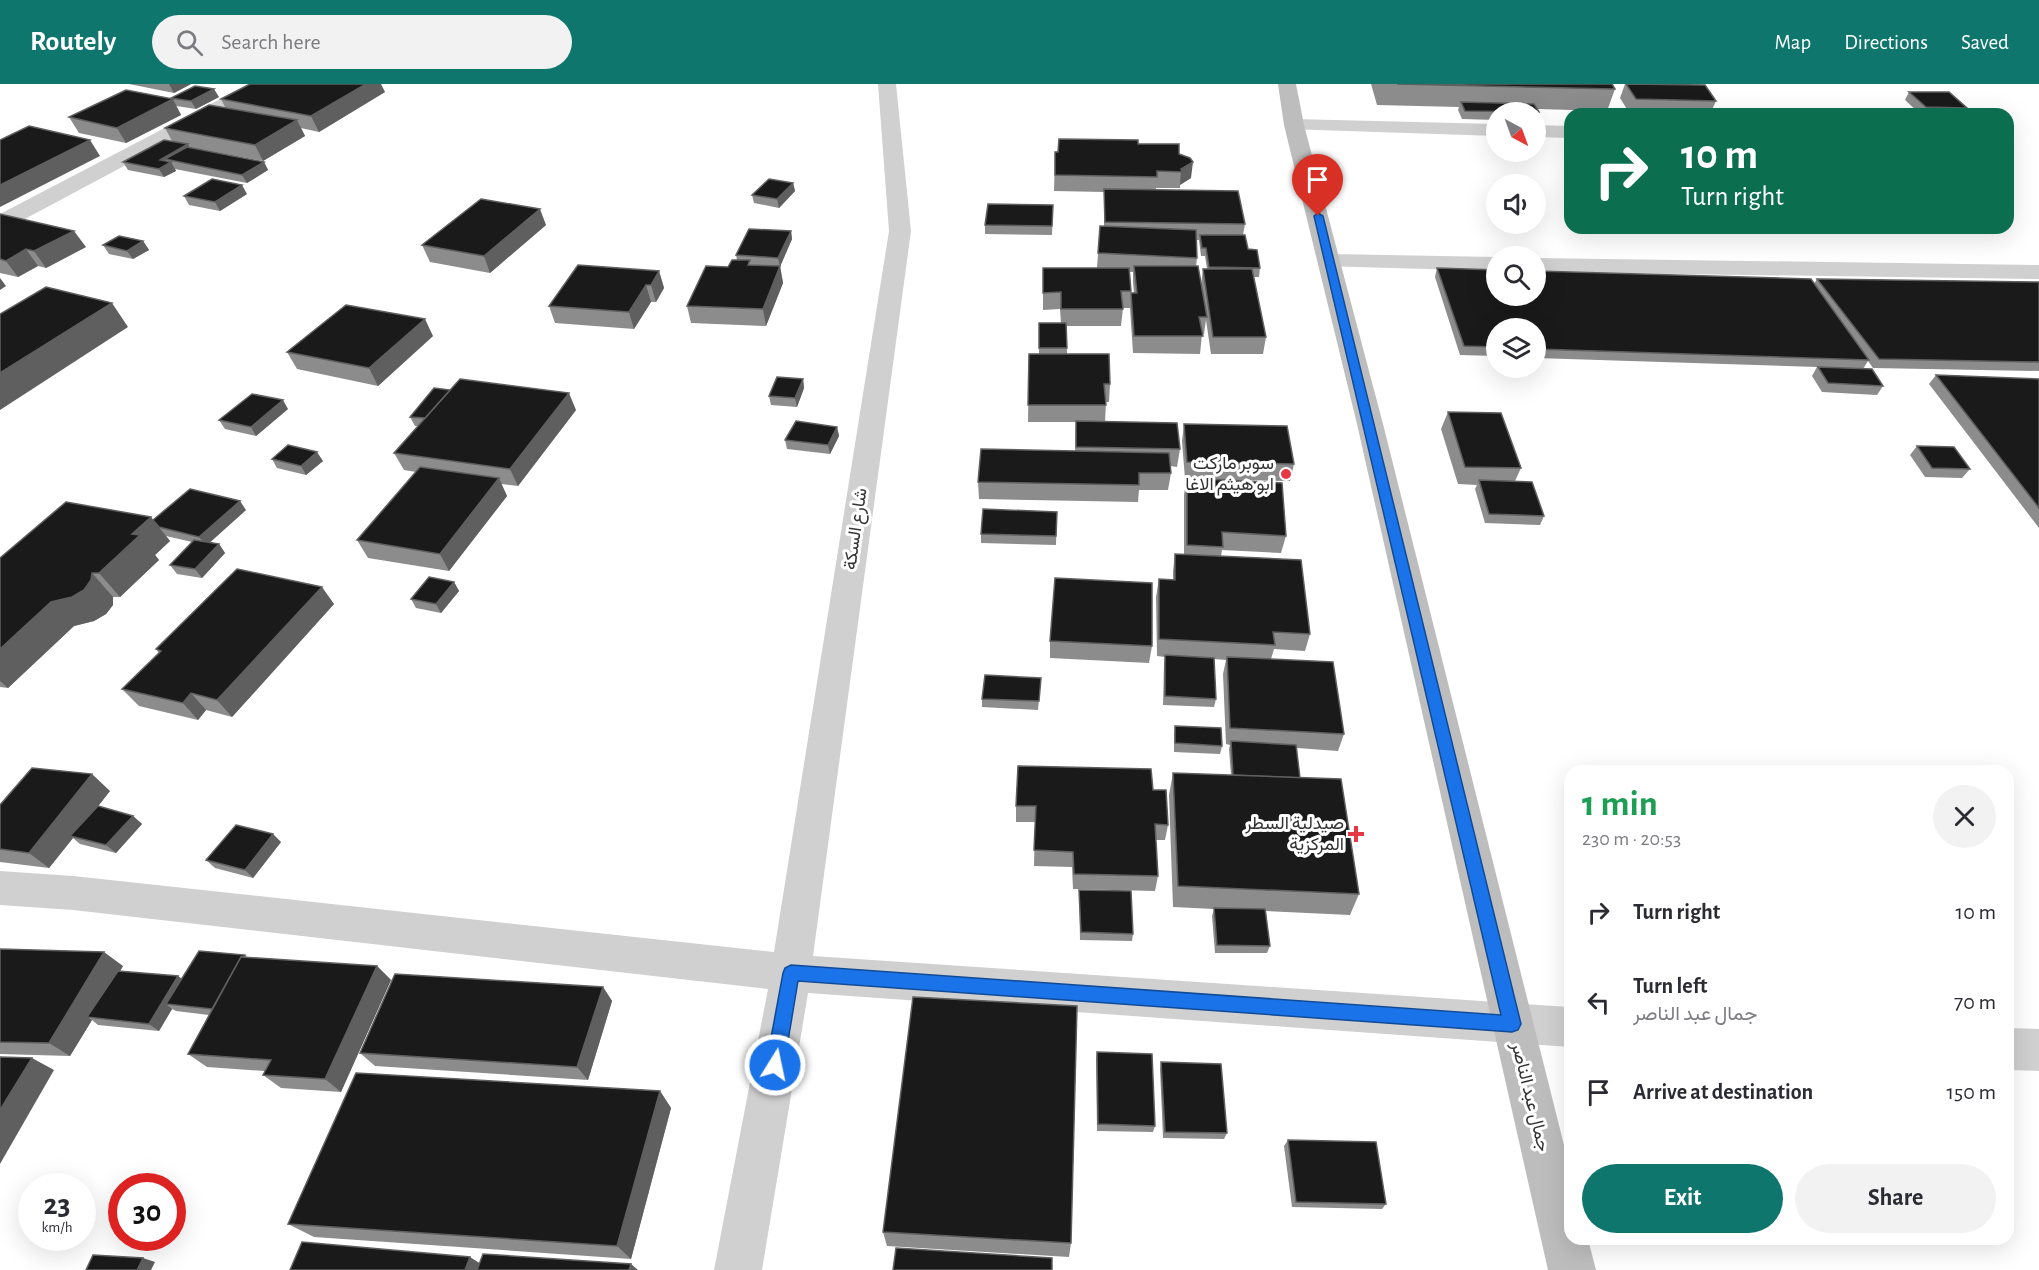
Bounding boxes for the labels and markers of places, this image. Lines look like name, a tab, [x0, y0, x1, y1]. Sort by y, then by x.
pin	[1292, 154, 1343, 216]
place label: سوبر ماركت ابو هيثم الاغا	[1185, 455, 1274, 496]
marker: سوبر ماركت ابو هيثم الاغا	[1279, 467, 1293, 481]
place label: صيدلية السطر المركزية	[1244, 815, 1344, 855]
marker: صيدلية السطر المركزية	[1349, 827, 1363, 841]

